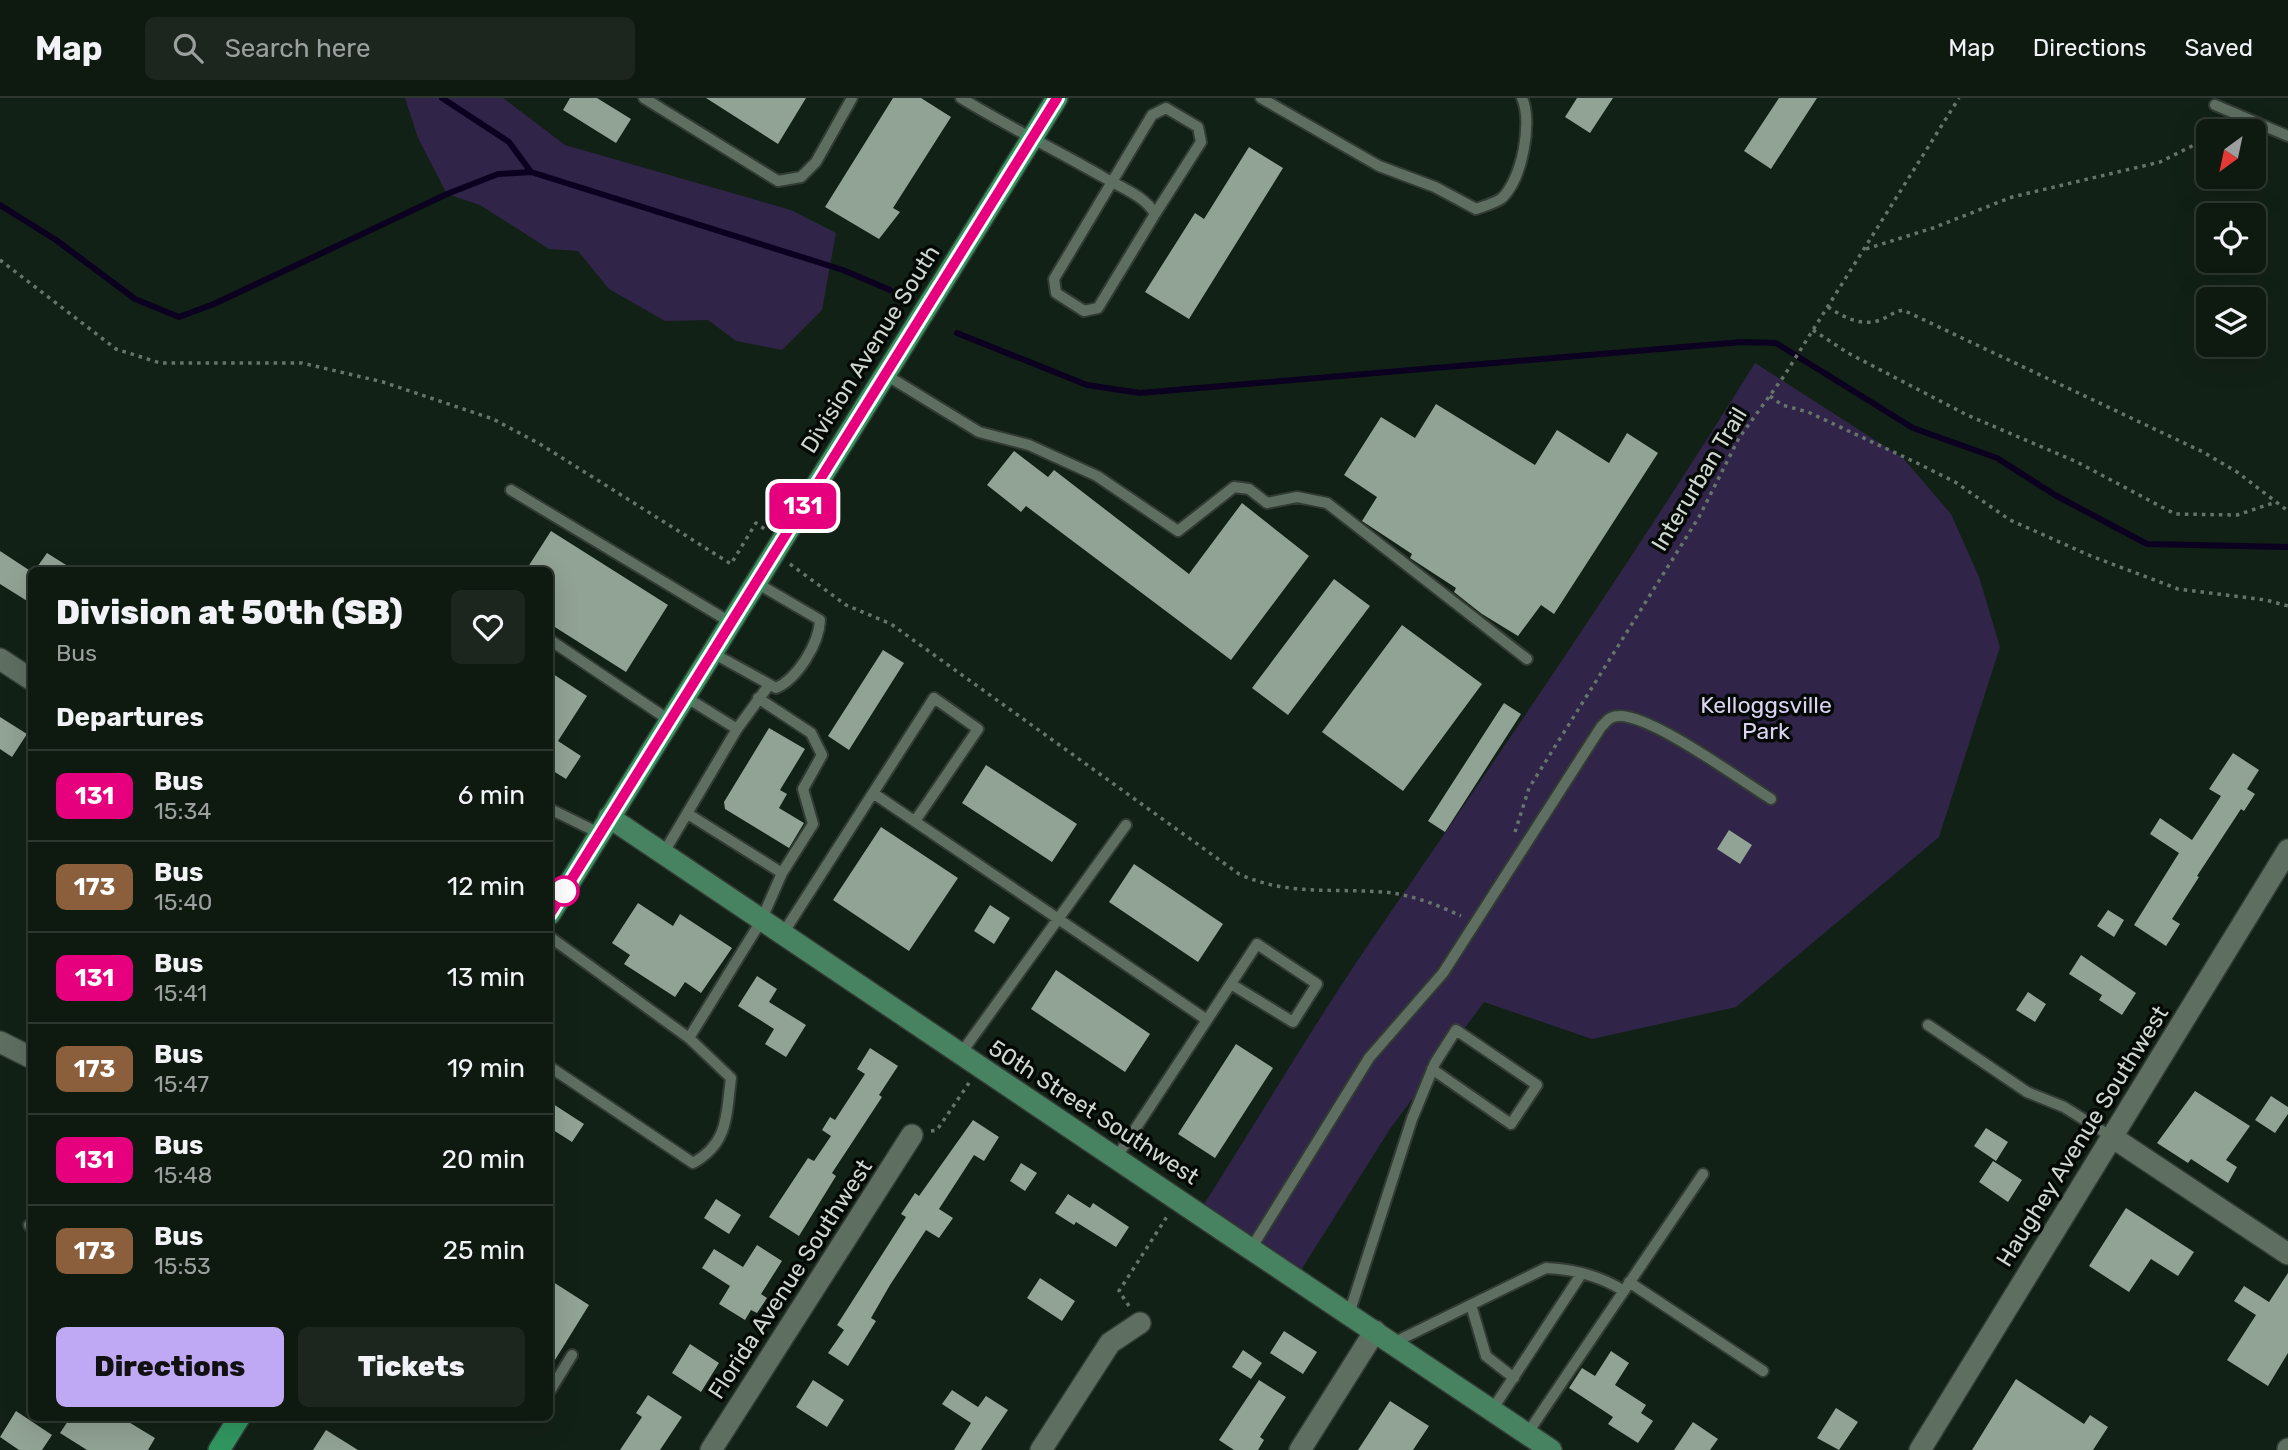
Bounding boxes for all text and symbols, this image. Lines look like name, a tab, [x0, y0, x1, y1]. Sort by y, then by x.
search box	[145, 17, 635, 80]
text: Map	[35, 29, 103, 68]
icon: search	[169, 29, 207, 67]
text: Search here	[225, 33, 370, 64]
text: Map	[1948, 34, 1995, 62]
text: Directions	[2033, 34, 2146, 62]
text: Saved	[2184, 34, 2253, 62]
north arrow	[2196, 119, 2266, 189]
map controls	[2196, 119, 2266, 357]
button: locate	[2196, 203, 2266, 273]
street label: Division Avenue South	[795, 240, 945, 458]
button: layers	[2196, 287, 2266, 357]
street label: Interurban Trail	[1645, 402, 1753, 556]
line badge: 131	[763, 483, 843, 529]
text: 131	[783, 492, 823, 520]
button: heart	[451, 590, 525, 664]
text: Division at 50th (SB)	[56, 593, 403, 632]
text: Bus	[56, 639, 97, 667]
park label: Kelloggsville Park	[1700, 691, 1832, 745]
text: Departures	[56, 702, 204, 733]
text: Bus	[154, 766, 203, 797]
text: 6 min	[458, 780, 525, 811]
text: 131	[75, 782, 114, 810]
text: 15:34	[154, 797, 212, 825]
text: Bus	[154, 857, 203, 888]
text: 12 min	[447, 871, 525, 902]
text: 173	[74, 873, 115, 901]
unlabelled marker	[549, 876, 579, 906]
text: 15:40	[154, 888, 212, 916]
text: Bus	[154, 948, 203, 979]
text: 13 min	[447, 962, 525, 993]
text: 131	[75, 964, 114, 992]
text: 15:41	[154, 979, 207, 1007]
street label: Haughey Avenue Southwest	[1990, 1000, 2174, 1272]
street label: 50th Street Southwest	[984, 1034, 1204, 1190]
text: Bus	[154, 1039, 203, 1070]
text: 19 min	[447, 1053, 525, 1084]
text: 173	[74, 1055, 115, 1083]
text: 15:47	[154, 1070, 209, 1098]
text: Bus	[154, 1130, 203, 1161]
text: 20 min	[442, 1144, 525, 1175]
text: 131	[75, 1146, 114, 1174]
street label: Florida Avenue Southwest	[702, 1154, 878, 1404]
text: 15:48	[154, 1161, 212, 1189]
text: Bus	[154, 1221, 203, 1252]
text: 25 min	[443, 1235, 525, 1266]
text: 173	[74, 1237, 115, 1265]
text: 15:53	[154, 1252, 211, 1280]
button: Directions	[56, 1327, 284, 1407]
button: Tickets	[298, 1327, 525, 1407]

